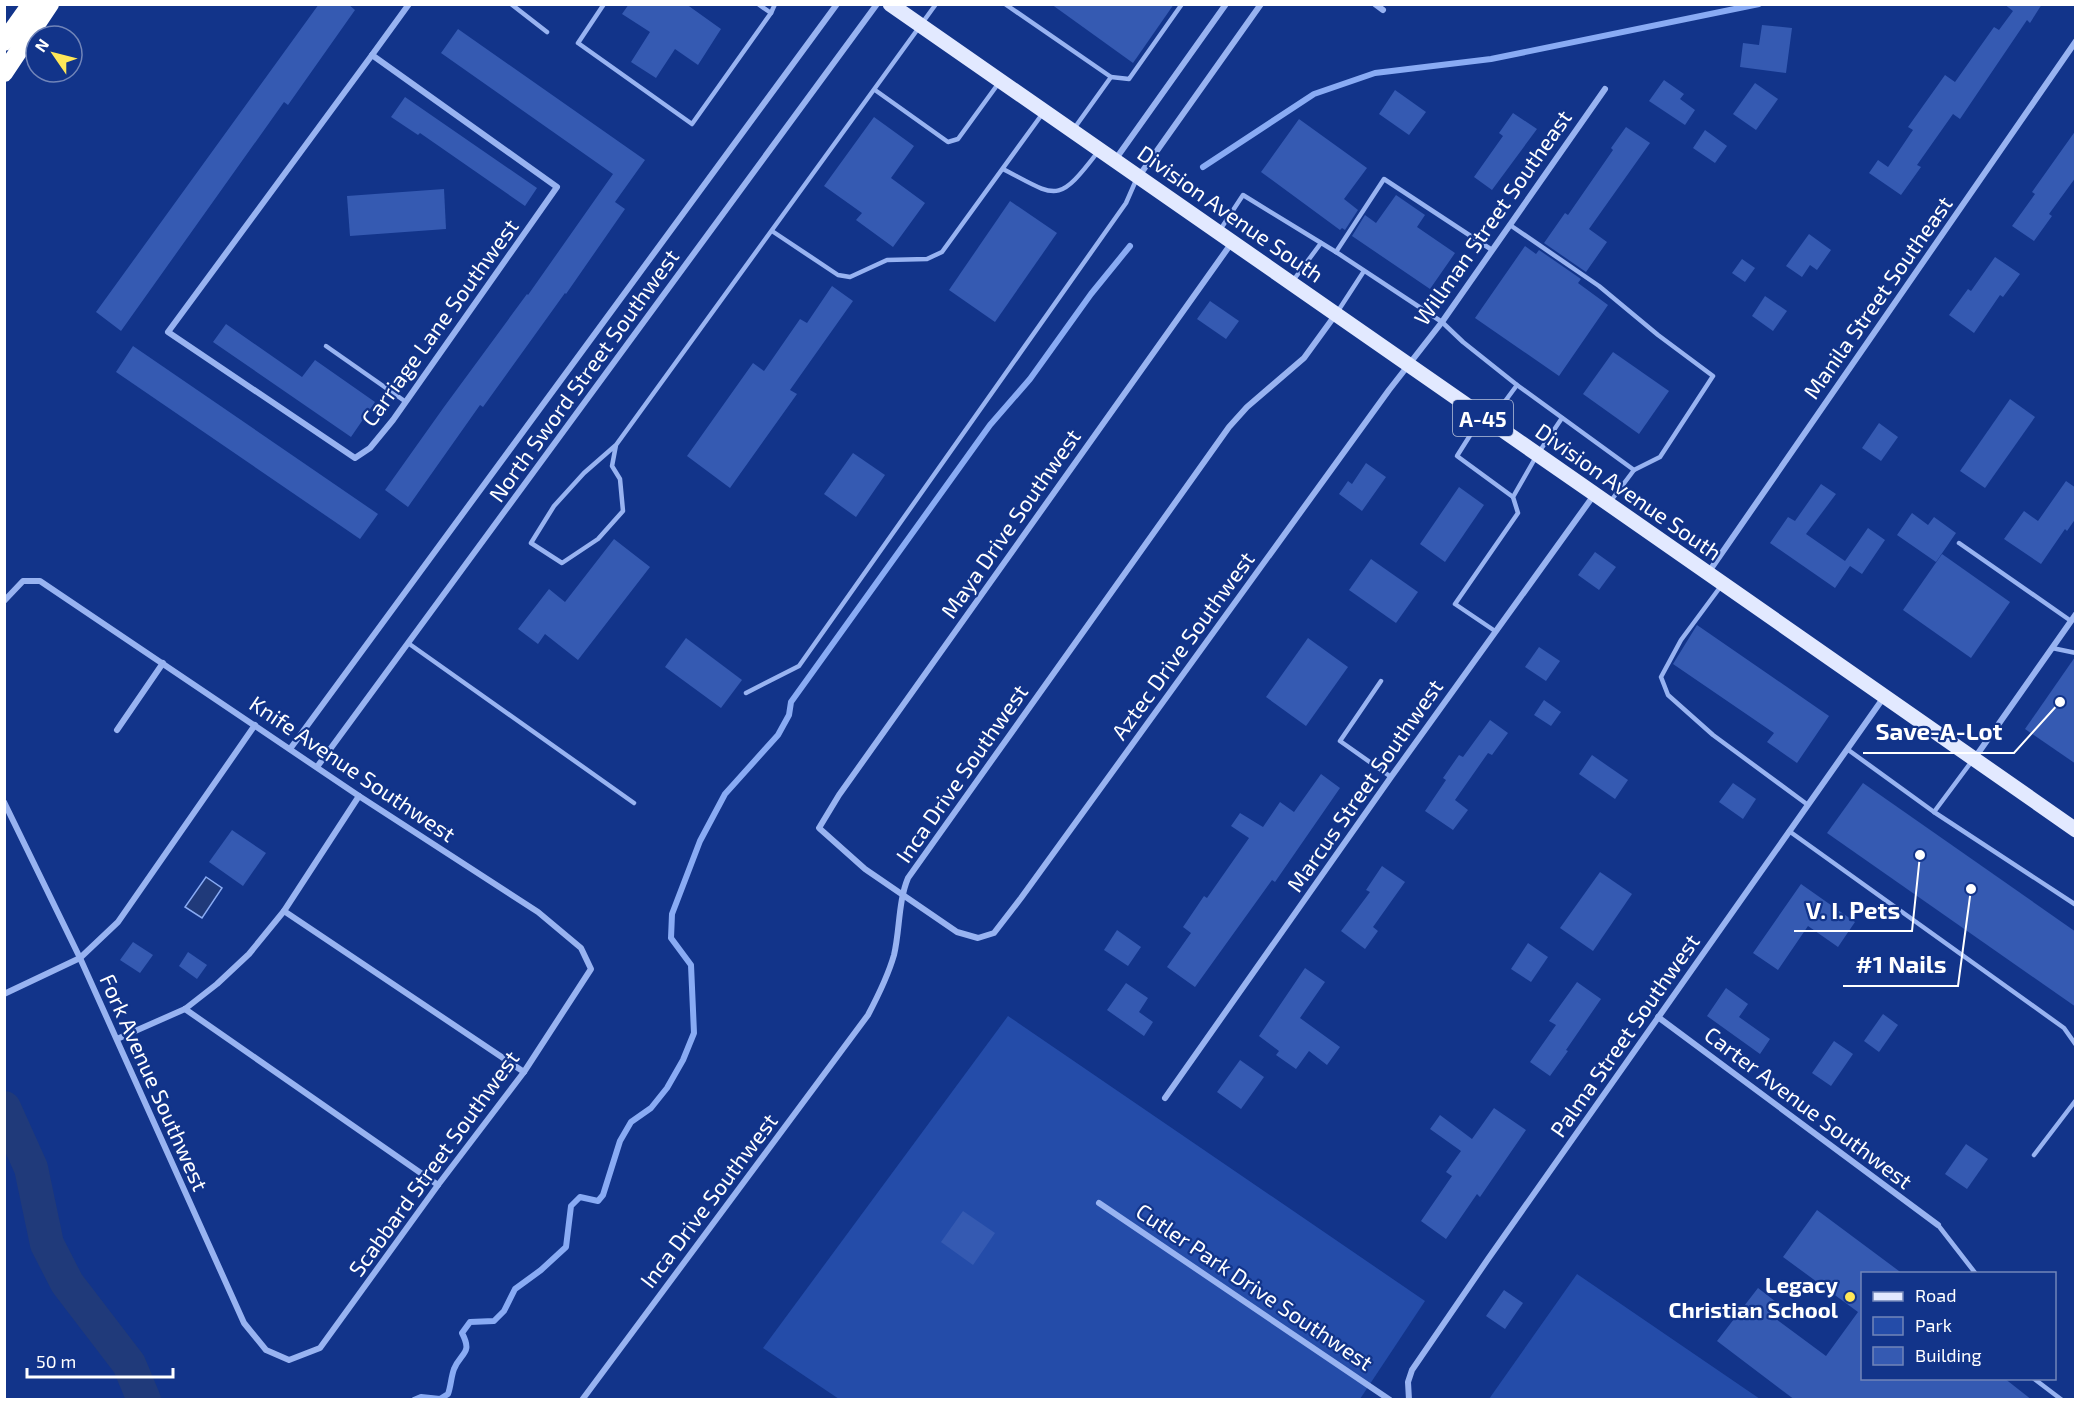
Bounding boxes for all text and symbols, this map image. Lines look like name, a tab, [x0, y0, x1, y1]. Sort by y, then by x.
north arrow	[24, 24, 84, 84]
text: N	[30, 35, 52, 55]
street label: Willman Street Southeast	[1408, 105, 1576, 329]
street label: Division Avenue South	[1133, 139, 1329, 287]
street label: Manila Street Southeast	[1797, 191, 1957, 403]
street label: Carriage Lane Southwest	[355, 213, 523, 431]
street label: North Sword Street Southwest	[483, 244, 683, 506]
road number: A-45	[1453, 400, 1513, 436]
street label: Division Avenue South	[1531, 417, 1727, 565]
street label: Maya Drive Southwest	[935, 423, 1085, 623]
street label: Aztec Drive Southwest	[1105, 546, 1259, 744]
street label: Marcus Street Southwest	[1281, 674, 1447, 896]
street label: Inca Drive Southwest	[890, 679, 1032, 867]
street label: Knife Avenue Southwest	[245, 689, 461, 847]
callout: Save-A-Lot	[1863, 711, 2014, 753]
text: Save-A-Lot	[1876, 716, 2003, 745]
callout: V. I. Pets	[1794, 889, 1912, 931]
text: V. I. Pets	[1806, 895, 1900, 924]
street label: Palma Street Southwest	[1544, 929, 1704, 1141]
callout: #1 Nails	[1843, 944, 1958, 986]
text: #1 Nails	[1856, 949, 1946, 978]
street label: Fork Avenue Southwest	[95, 969, 215, 1195]
street label: Carter Avenue Southwest	[1700, 1020, 1918, 1194]
street label: Scabbard Street Southwest	[342, 1045, 524, 1281]
street label: Inca Drive Southwest	[634, 1108, 782, 1292]
street label: Cutler Park Drive Southwest	[1132, 1197, 1378, 1375]
place label: Legacy Christian School	[1669, 1271, 1839, 1322]
legend	[1861, 1272, 2056, 1380]
text: Road	[1915, 1284, 1956, 1306]
marker: Legacy Christian School	[1843, 1290, 1857, 1304]
text: Park	[1915, 1314, 1952, 1336]
scale bar	[27, 1341, 172, 1379]
text: Building	[1915, 1344, 1982, 1366]
text: 50 m	[36, 1350, 76, 1372]

